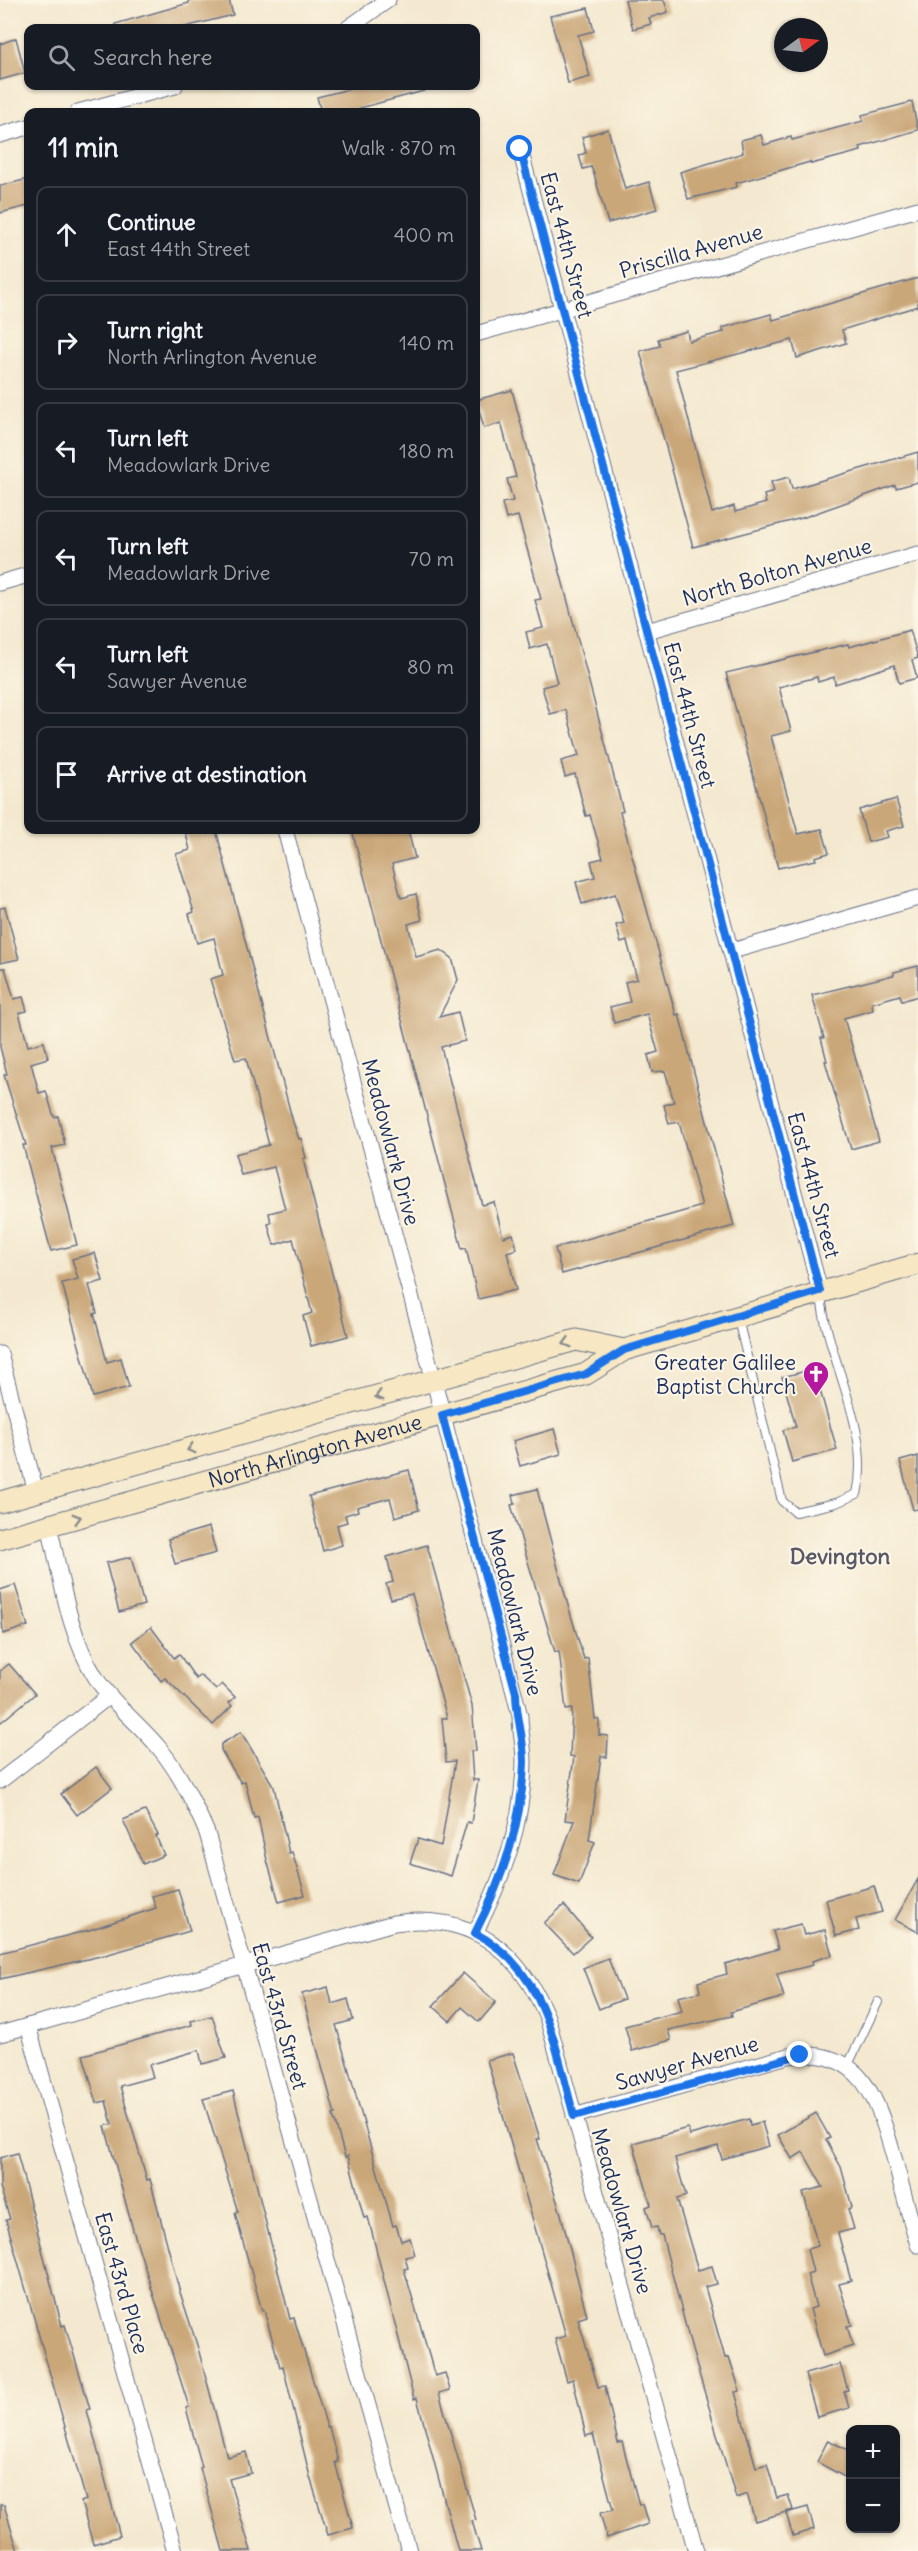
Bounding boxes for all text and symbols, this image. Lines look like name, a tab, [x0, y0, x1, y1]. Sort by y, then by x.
north arrow	[774, 18, 828, 72]
search box	[24, 24, 480, 90]
icon: search	[45, 41, 78, 74]
text: Search here	[93, 43, 212, 71]
text: 11 min	[48, 131, 119, 164]
text: Walk · 870 m	[342, 135, 456, 160]
route start	[506, 135, 532, 161]
street label: East 44th Street	[535, 169, 599, 321]
text: Continue	[107, 208, 196, 236]
icon: ahead	[50, 218, 83, 251]
street label: Priscilla Avenue	[616, 218, 766, 284]
text: 400 m	[394, 222, 454, 247]
text: East 44th Street	[107, 236, 250, 261]
text: Turn right	[107, 316, 203, 344]
icon: right	[50, 326, 83, 359]
text: 140 m	[399, 330, 454, 355]
text: North Arlington Avenue	[107, 344, 317, 369]
text: Turn left	[107, 424, 188, 452]
icon: left	[50, 434, 83, 467]
text: 180 m	[399, 438, 454, 463]
text: Meadowlark Drive	[107, 452, 270, 477]
text: Turn left	[107, 532, 188, 560]
street label: North Bolton Avenue	[679, 532, 875, 612]
icon: left	[50, 542, 83, 575]
text: 70 m	[409, 546, 454, 571]
text: Meadowlark Drive	[107, 560, 270, 585]
street label: East 44th Street	[658, 639, 722, 791]
text: Turn left	[107, 640, 188, 668]
icon: left	[50, 650, 83, 683]
text: 80 m	[407, 654, 454, 679]
text: Sawyer Avenue	[107, 668, 247, 693]
icon: arrive	[50, 758, 83, 791]
text: Arrive at destination	[107, 760, 307, 788]
street label: Meadowlark Drive	[356, 1056, 426, 1228]
street label: East 44th Street	[782, 1109, 846, 1261]
one-way arrow	[562, 1335, 572, 1348]
place label: Greater Galilee Baptist Church	[654, 1349, 796, 1400]
church icon: Greater Galilee Baptist Church	[801, 1359, 831, 1397]
one-way arrow	[374, 1389, 385, 1401]
street label: North Arlington Avenue	[205, 1407, 425, 1493]
one-way arrow	[186, 1441, 196, 1454]
one-way arrow	[71, 1512, 81, 1525]
street label: Meadowlark Drive	[481, 1526, 549, 1698]
district label: Devington	[790, 1542, 891, 1570]
street label: East 43rd Street	[246, 1939, 314, 2093]
street label: Sawyer Avenue	[612, 2030, 762, 2096]
route end	[786, 2041, 812, 2067]
street label: Meadowlark Drive	[585, 2125, 659, 2297]
street label: East 43rd Place	[89, 2209, 155, 2357]
map controls	[846, 2425, 900, 2533]
button: +	[846, 2425, 900, 2479]
button: −	[846, 2479, 900, 2533]

